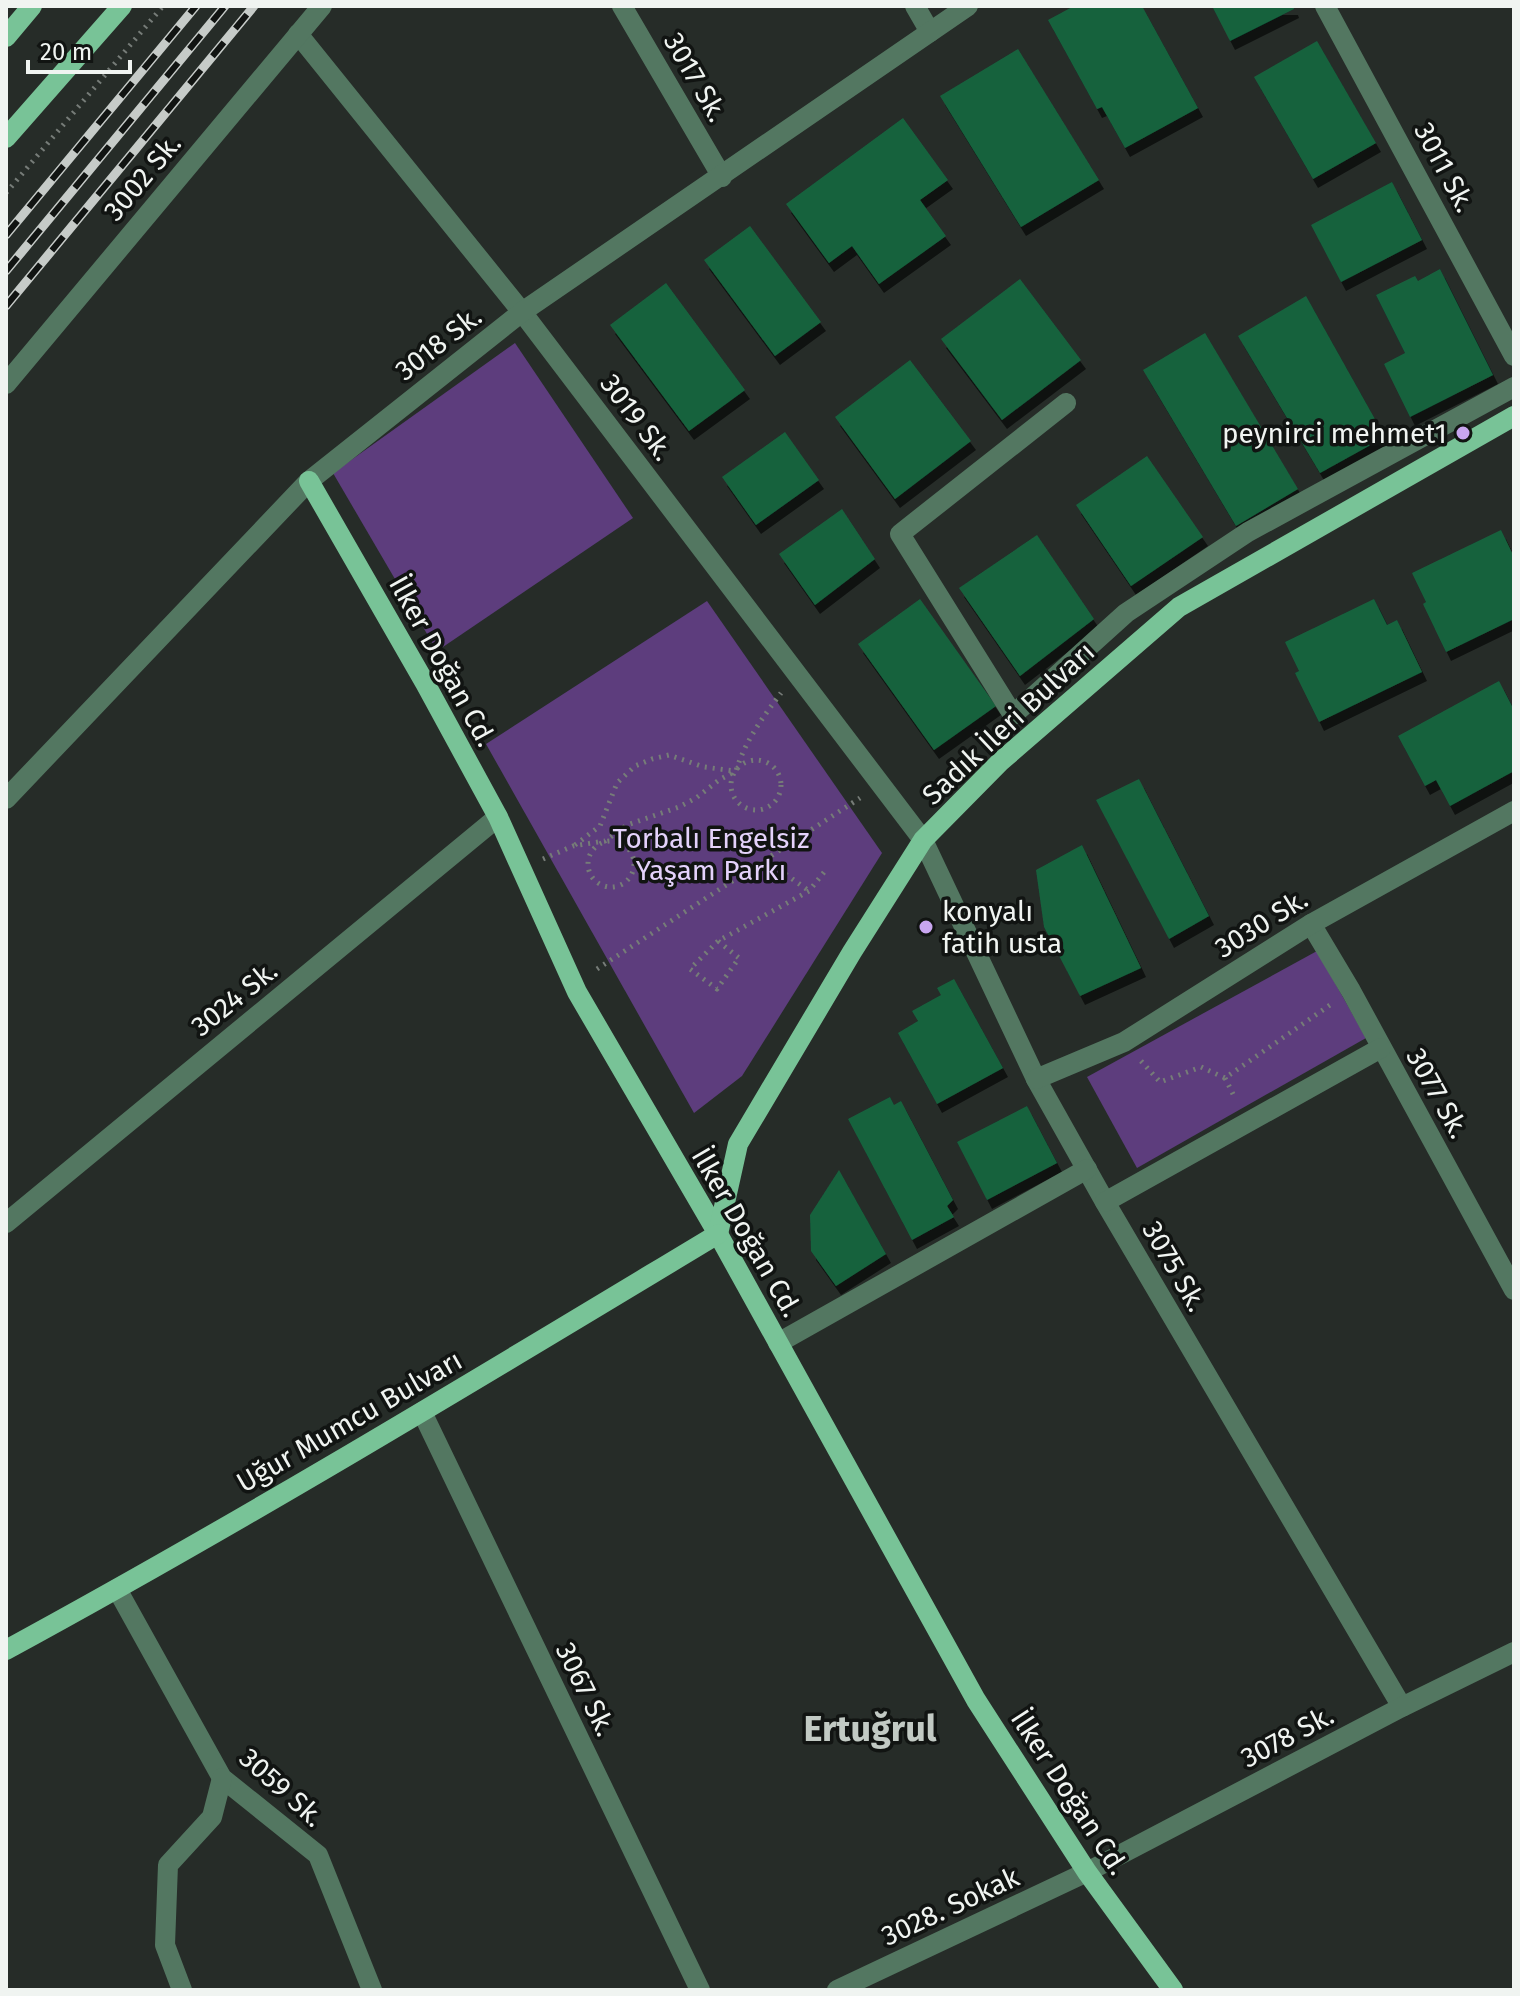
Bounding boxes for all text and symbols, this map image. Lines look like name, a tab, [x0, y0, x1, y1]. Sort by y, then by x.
scale bar	[28, 24, 130, 74]
street label: 3017 Sk.	[657, 27, 734, 128]
text: 20 m	[40, 38, 92, 66]
street label: 3011 Sk.	[1407, 117, 1482, 218]
street label: 3002 Sk.	[97, 127, 188, 227]
street label: 3018 Sk.	[389, 300, 488, 387]
street label: 3019 Sk.	[593, 368, 680, 467]
place label: peynirci mehmet1	[1222, 417, 1447, 450]
marker: peynirci mehmet1	[1454, 424, 1472, 442]
street label: İlker Doğan Cd.	[382, 570, 503, 752]
street label: Sadık İleri Bulvarı	[916, 635, 1101, 812]
park label: Torbalı Engelsiz Yaşam Parkı	[613, 822, 809, 887]
street label: 3030 Sk.	[1209, 882, 1314, 965]
place label: konyalı fatih usta	[942, 895, 1062, 960]
marker: konyalı fatih usta	[917, 918, 935, 936]
street label: 3024 Sk.	[185, 954, 284, 1043]
street label: 3077 Sk.	[1399, 1042, 1476, 1144]
street label: İlker Doğan Cd.	[685, 1142, 808, 1323]
street label: 3075 Sk.	[1136, 1215, 1214, 1317]
street label: Uğur Mumcu Bulvarı	[231, 1343, 468, 1499]
street label: 3067 Sk.	[549, 1637, 622, 1741]
street label: 3078 Sk.	[1235, 1698, 1339, 1775]
street label: İlker Doğan Cd.	[1004, 1704, 1135, 1881]
district label: Ertuğrul	[803, 1707, 937, 1751]
street label: 3059 Sk.	[233, 1741, 331, 1834]
street label: 3028. Sokak	[876, 1860, 1025, 1953]

